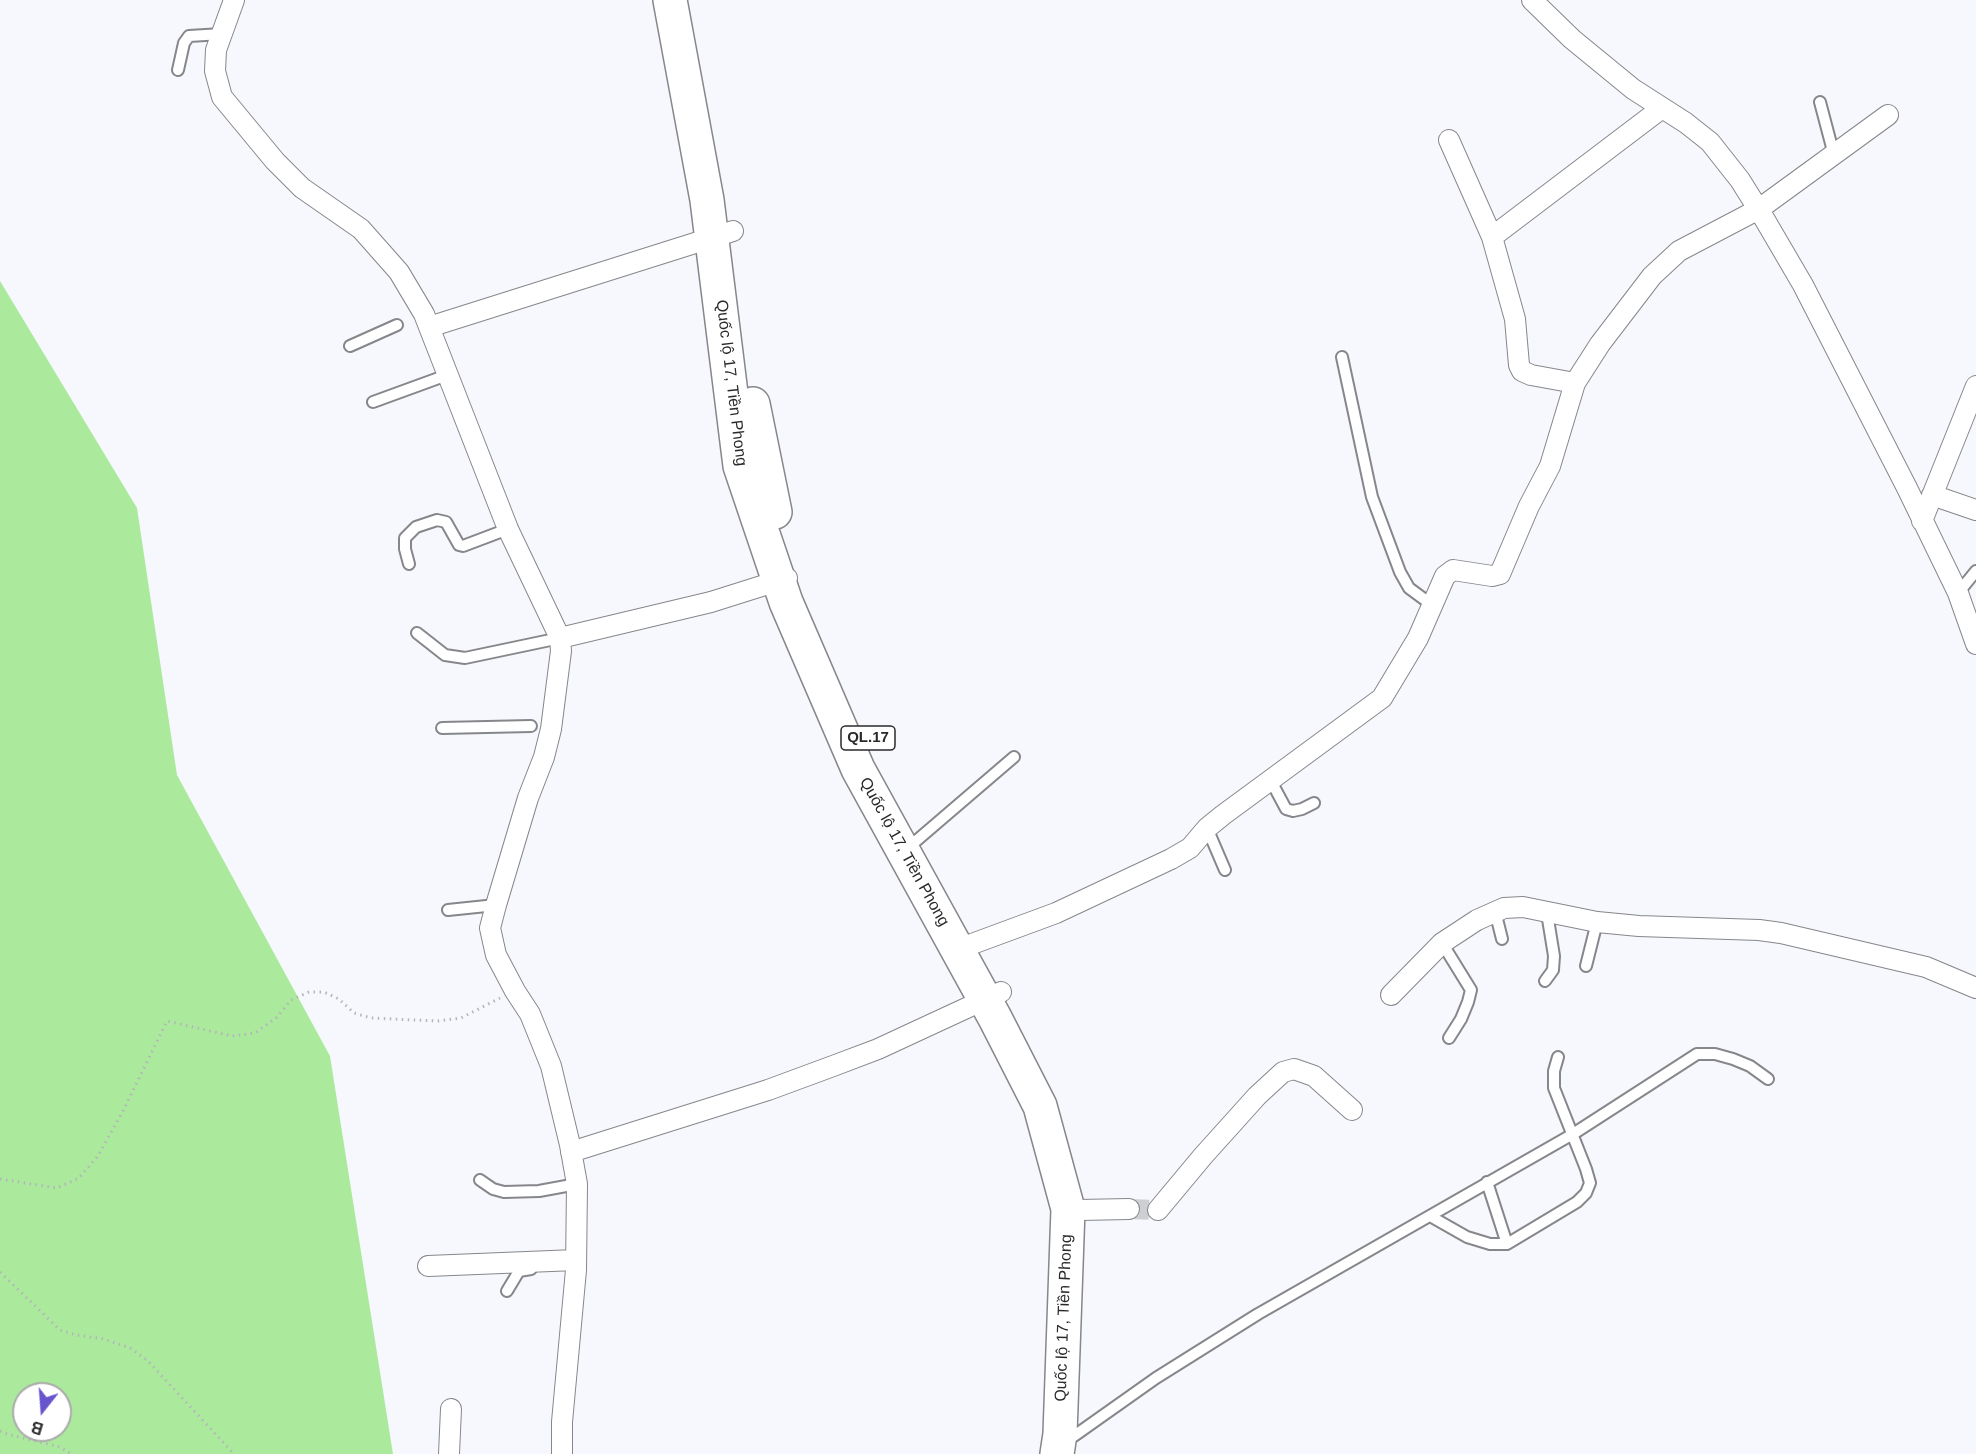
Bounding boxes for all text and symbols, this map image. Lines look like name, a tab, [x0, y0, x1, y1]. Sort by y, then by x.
street label: Quốc lộ 17, Tiền Phong	[711, 299, 751, 467]
road number: QL.17	[841, 726, 895, 750]
street label: Quốc lộ 17, Tiền Phong	[855, 774, 953, 930]
street label: Quốc lộ 17, Tiền Phong	[1051, 1234, 1077, 1402]
north arrow	[12, 1382, 72, 1442]
text: B	[29, 1418, 45, 1438]

